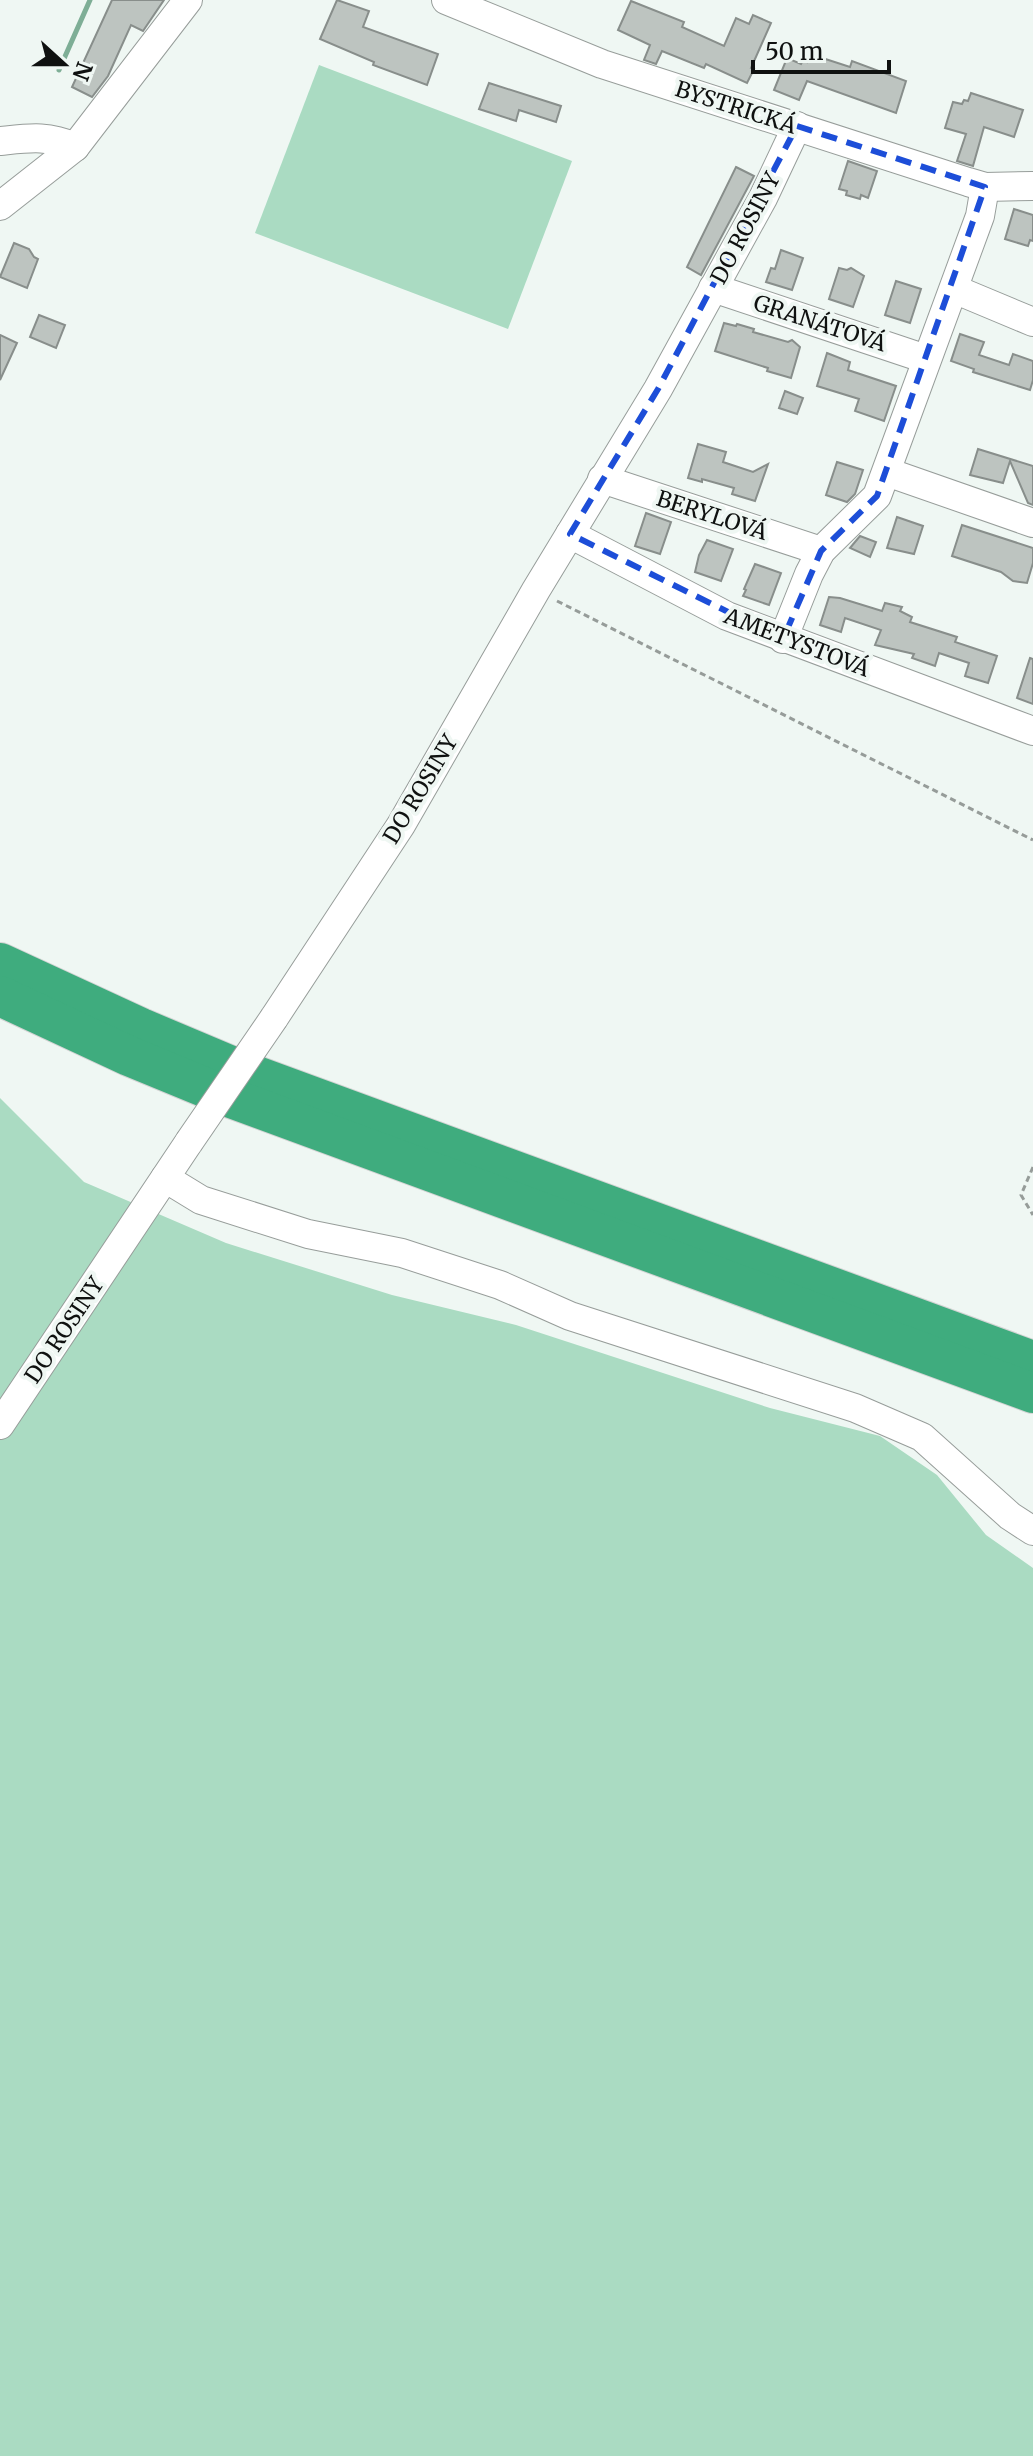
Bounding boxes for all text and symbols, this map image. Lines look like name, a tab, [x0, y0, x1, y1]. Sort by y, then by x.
north arrow	[24, 24, 104, 104]
scale bar	[753, 24, 889, 74]
text: 50 m	[765, 36, 824, 67]
text: N	[66, 58, 99, 85]
street label: BYSTRICKÁ	[672, 73, 801, 140]
street label: DO ROSINY	[704, 167, 786, 288]
street label: GRANÁTOVÁ	[750, 287, 891, 358]
street label: BERYLOVÁ	[653, 483, 772, 546]
street label: AMETYSTOVÁ	[719, 600, 874, 683]
street label: DO ROSINY	[377, 729, 464, 849]
street label: DO ROSINY	[18, 1271, 110, 1388]

